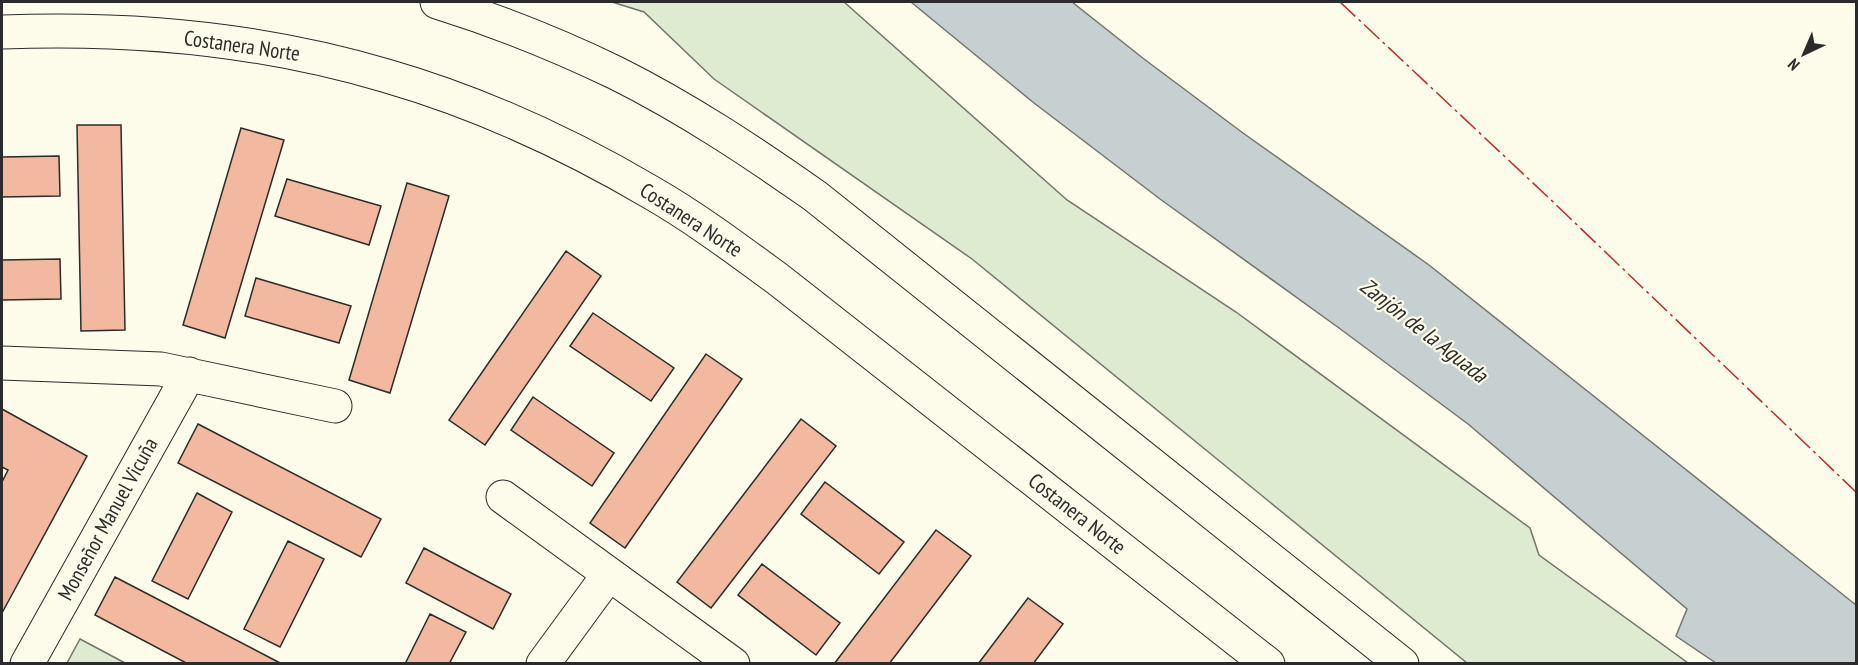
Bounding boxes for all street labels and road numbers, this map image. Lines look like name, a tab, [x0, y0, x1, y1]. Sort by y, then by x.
street label: Costanera Norte	[182, 24, 302, 67]
street label: Costanera Norte	[635, 176, 748, 263]
street label: Monseñor Manuel Vicuña	[52, 433, 164, 605]
street label: Costanera Norte	[1023, 467, 1132, 560]

